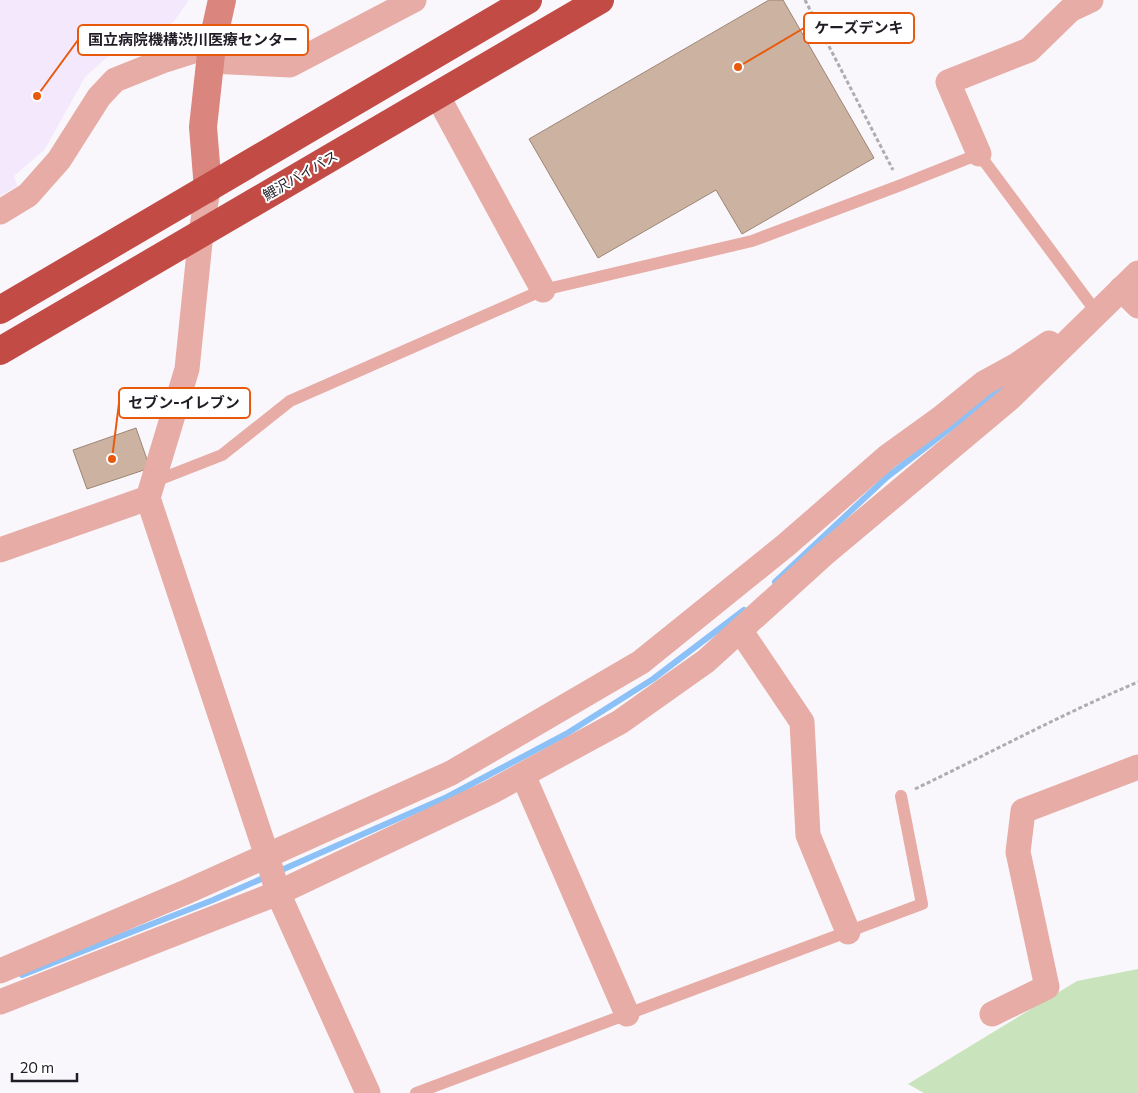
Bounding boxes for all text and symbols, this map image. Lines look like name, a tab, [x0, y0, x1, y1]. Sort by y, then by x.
callout: ケーズデンキ	[804, 13, 914, 43]
text: ケーズデンキ	[814, 18, 904, 36]
callout: 国立病院機構渋川医療センター	[78, 25, 308, 55]
text: 国立病院機構渋川医療センター	[88, 30, 298, 48]
street label: 鯉沢バイパス	[259, 147, 341, 203]
callout: セブン-イレブン	[119, 388, 250, 418]
text: セブン-イレブン	[128, 393, 240, 411]
scale bar	[12, 1050, 78, 1082]
text: 20 m	[20, 1058, 54, 1076]

